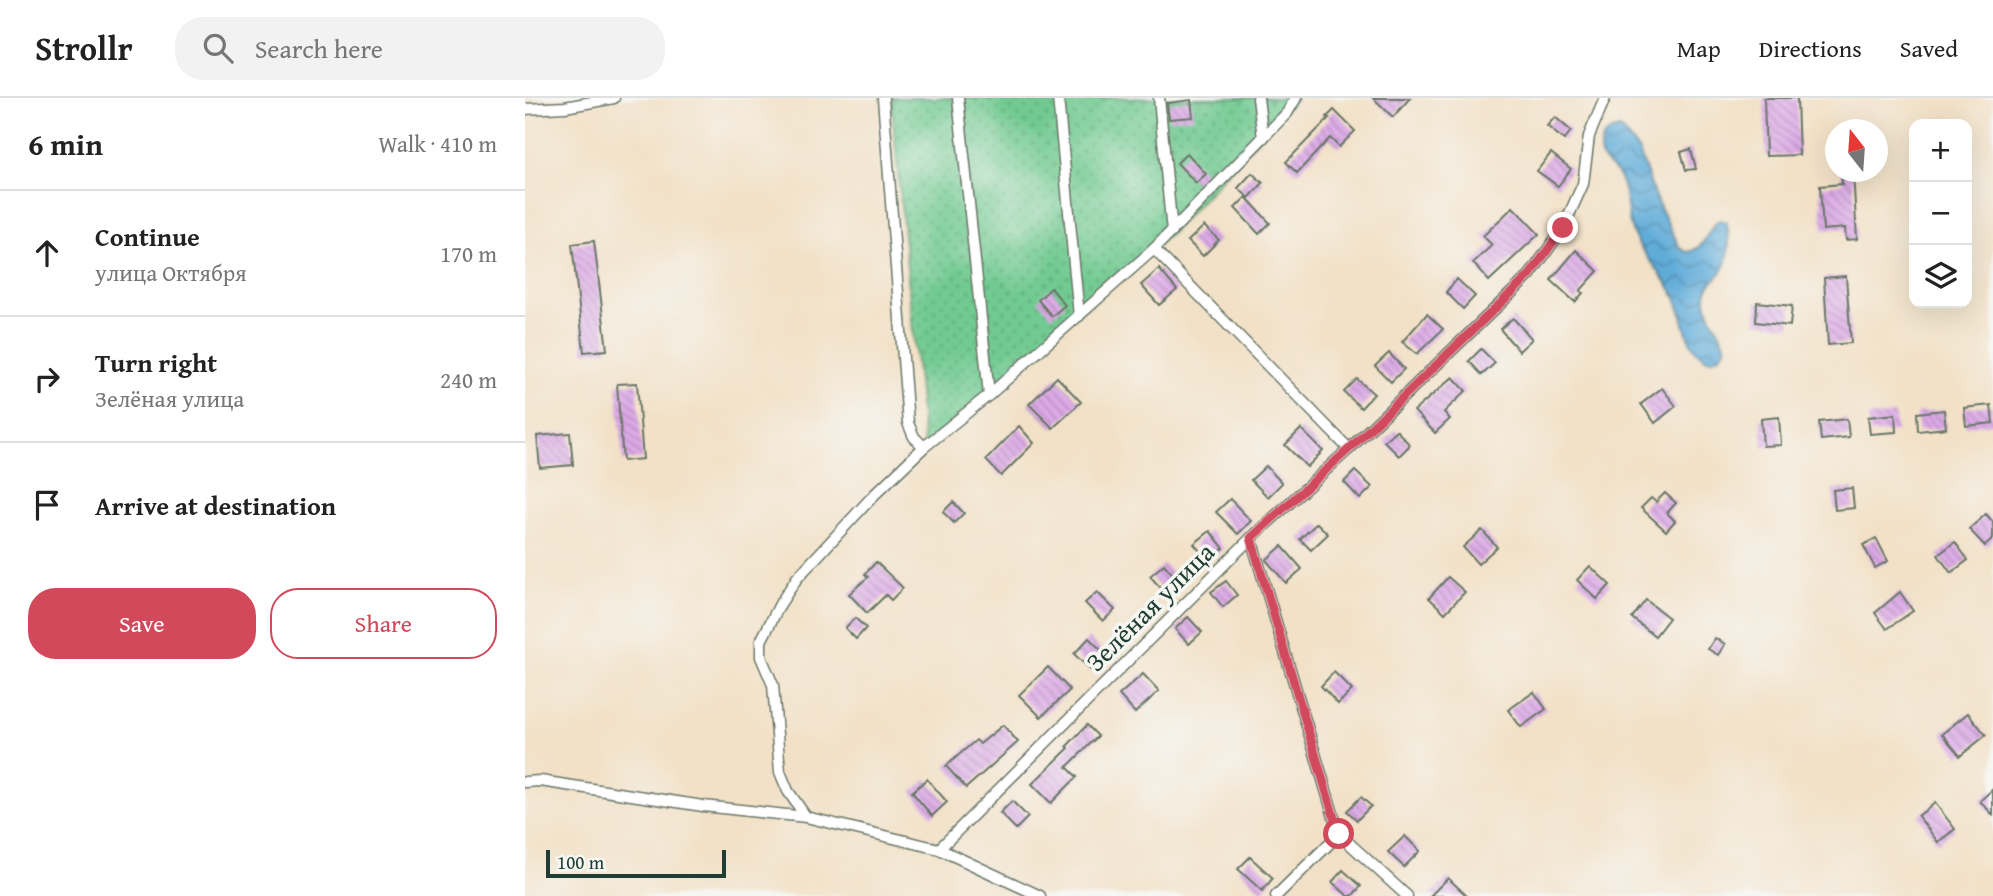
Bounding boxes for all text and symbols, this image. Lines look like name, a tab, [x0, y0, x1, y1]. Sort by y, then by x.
search box	[175, 17, 665, 80]
text: Strollr	[35, 24, 133, 72]
icon: search	[199, 29, 237, 67]
text: Search here	[255, 29, 383, 68]
text: Map	[1677, 31, 1721, 66]
text: Directions	[1759, 31, 1862, 66]
text: Saved	[1900, 31, 1958, 66]
north arrow	[1825, 119, 1888, 182]
map controls	[1909, 119, 1972, 308]
button: +	[1909, 119, 1972, 182]
text: 6 min	[28, 122, 103, 166]
text: Walk · 410 m	[378, 127, 497, 160]
button: −	[1909, 182, 1972, 245]
route end	[1547, 212, 1578, 243]
text: Continue	[95, 217, 200, 256]
icon: ahead	[28, 234, 66, 272]
text: 170 m	[440, 237, 497, 270]
button: layers	[1909, 245, 1972, 308]
text: улица Октября	[95, 256, 247, 289]
text: Turn right	[95, 343, 217, 382]
icon: right	[28, 360, 66, 398]
text: 240 m	[440, 363, 497, 396]
text: Зелёная улица	[95, 382, 244, 415]
icon: arrive	[28, 486, 66, 524]
text: Arrive at destination	[95, 486, 336, 525]
street label: Зелёная улица	[1076, 533, 1224, 680]
button: Save	[28, 588, 256, 659]
button: Share	[270, 588, 497, 659]
route start	[1323, 818, 1354, 849]
scale bar	[546, 847, 726, 879]
text: 100 m	[557, 848, 604, 876]

